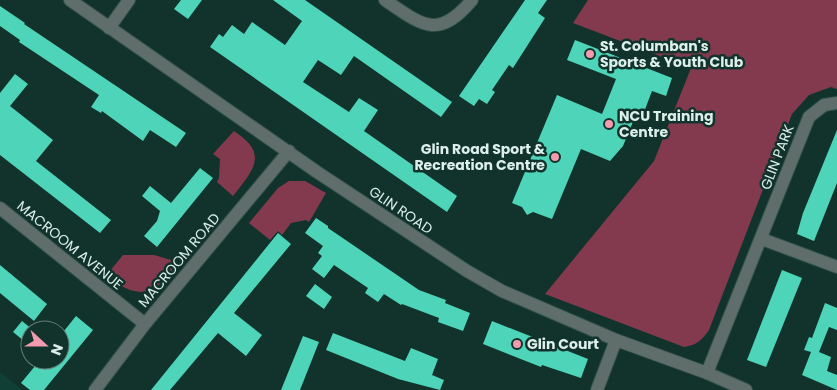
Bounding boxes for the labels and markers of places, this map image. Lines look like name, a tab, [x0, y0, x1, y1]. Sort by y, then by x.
place label: St. Columban's Sports & Youth Club	[600, 36, 744, 72]
marker: St. Columban's Sports & Youth Club	[584, 48, 596, 60]
place label: NCU Training Centre	[619, 106, 713, 142]
marker: NCU Training Centre	[603, 118, 615, 130]
place label: Glin Road Sport & Recreation Centre	[414, 139, 546, 175]
marker: Glin Road Sport & Recreation Centre	[549, 151, 561, 163]
place label: Glin Court	[527, 334, 599, 354]
marker: Glin Court	[511, 338, 523, 350]

